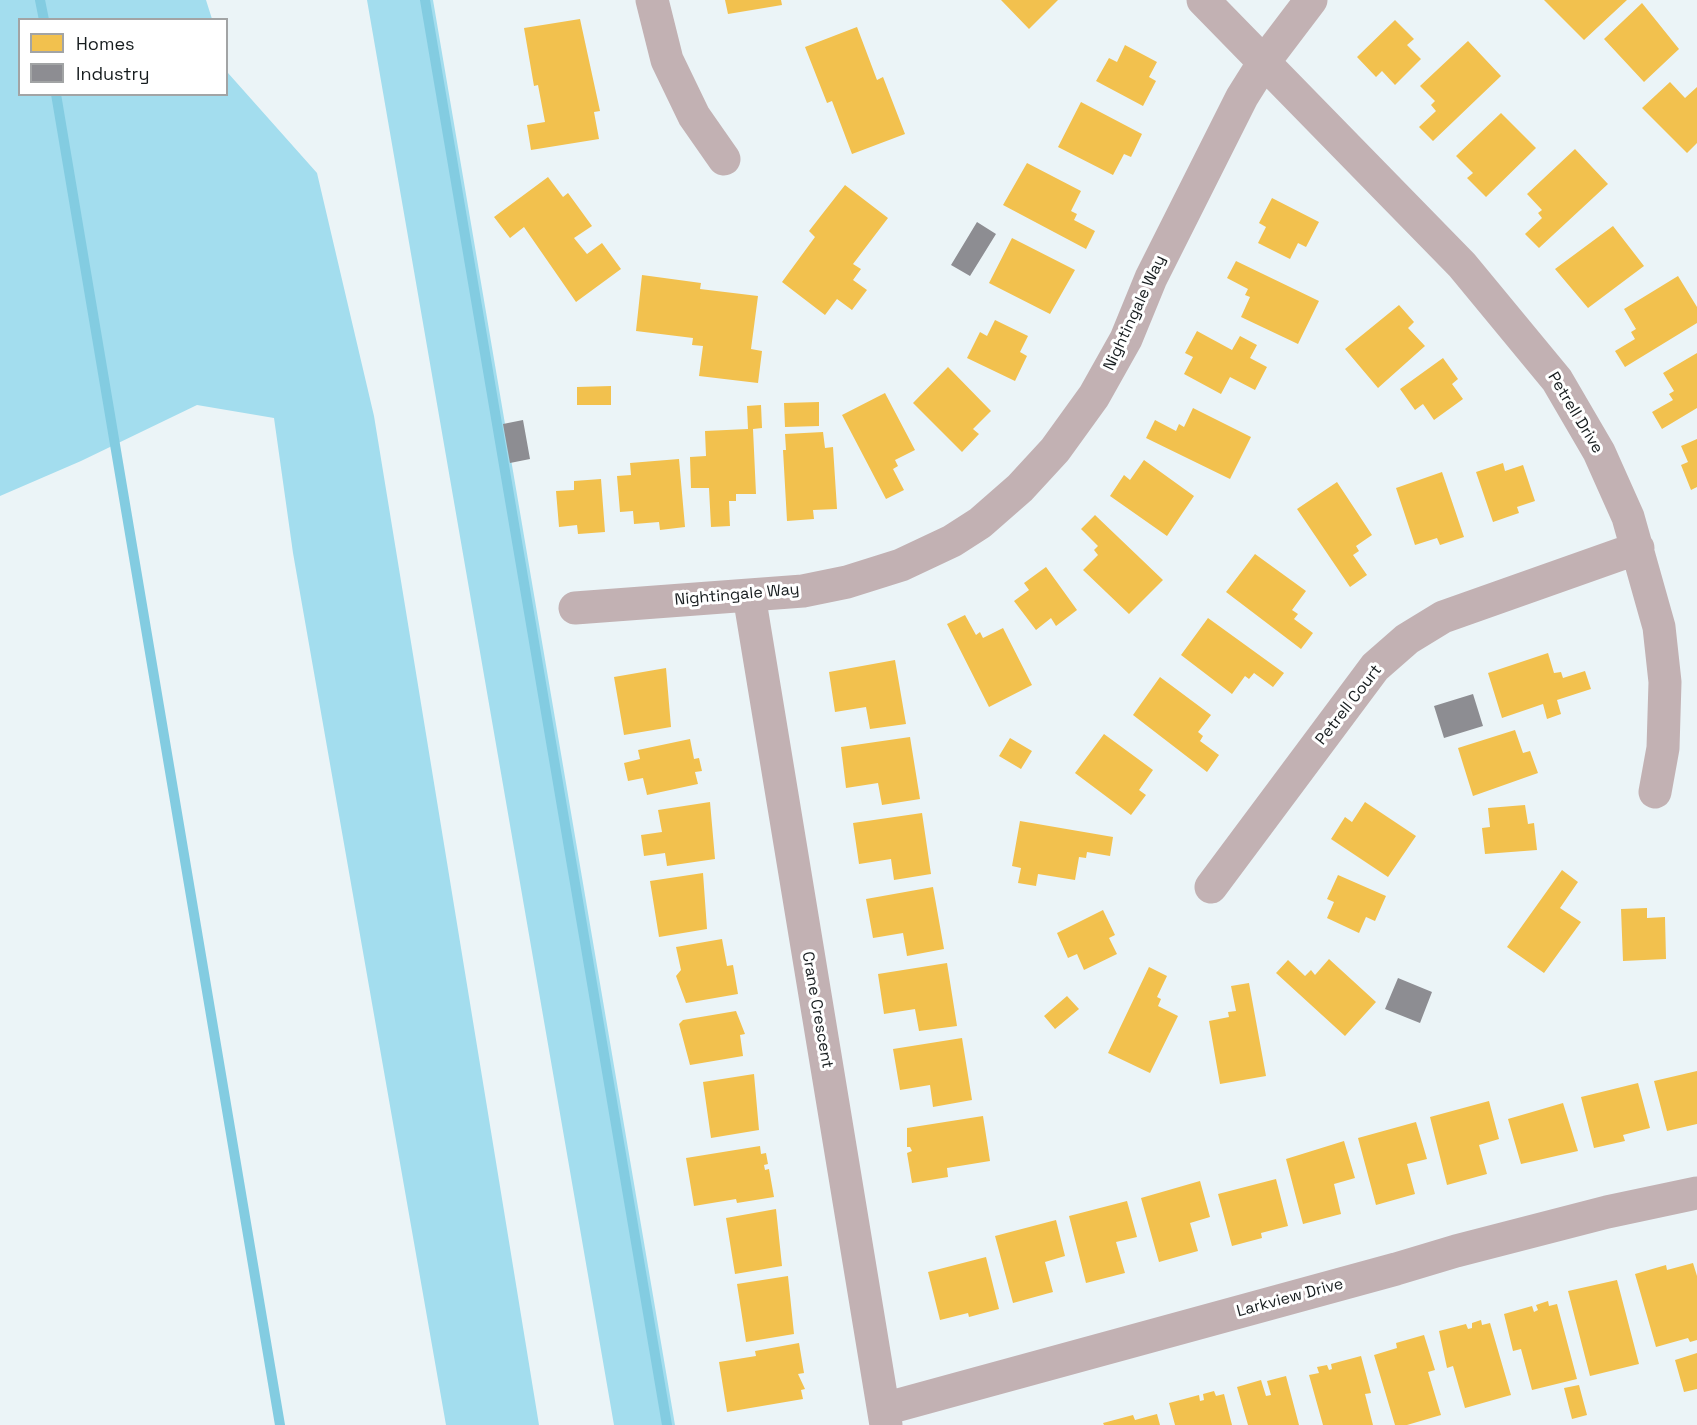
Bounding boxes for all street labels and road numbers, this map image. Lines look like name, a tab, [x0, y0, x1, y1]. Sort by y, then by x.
street label: Nightingale Way	[1100, 252, 1170, 374]
street label: Petrell Drive	[1543, 369, 1607, 457]
street label: Nightingale Way	[674, 580, 800, 610]
street label: Petrell Court	[1312, 661, 1386, 749]
street label: Crane Crescent	[797, 950, 837, 1070]
street label: Larkview Drive	[1235, 1275, 1345, 1321]

